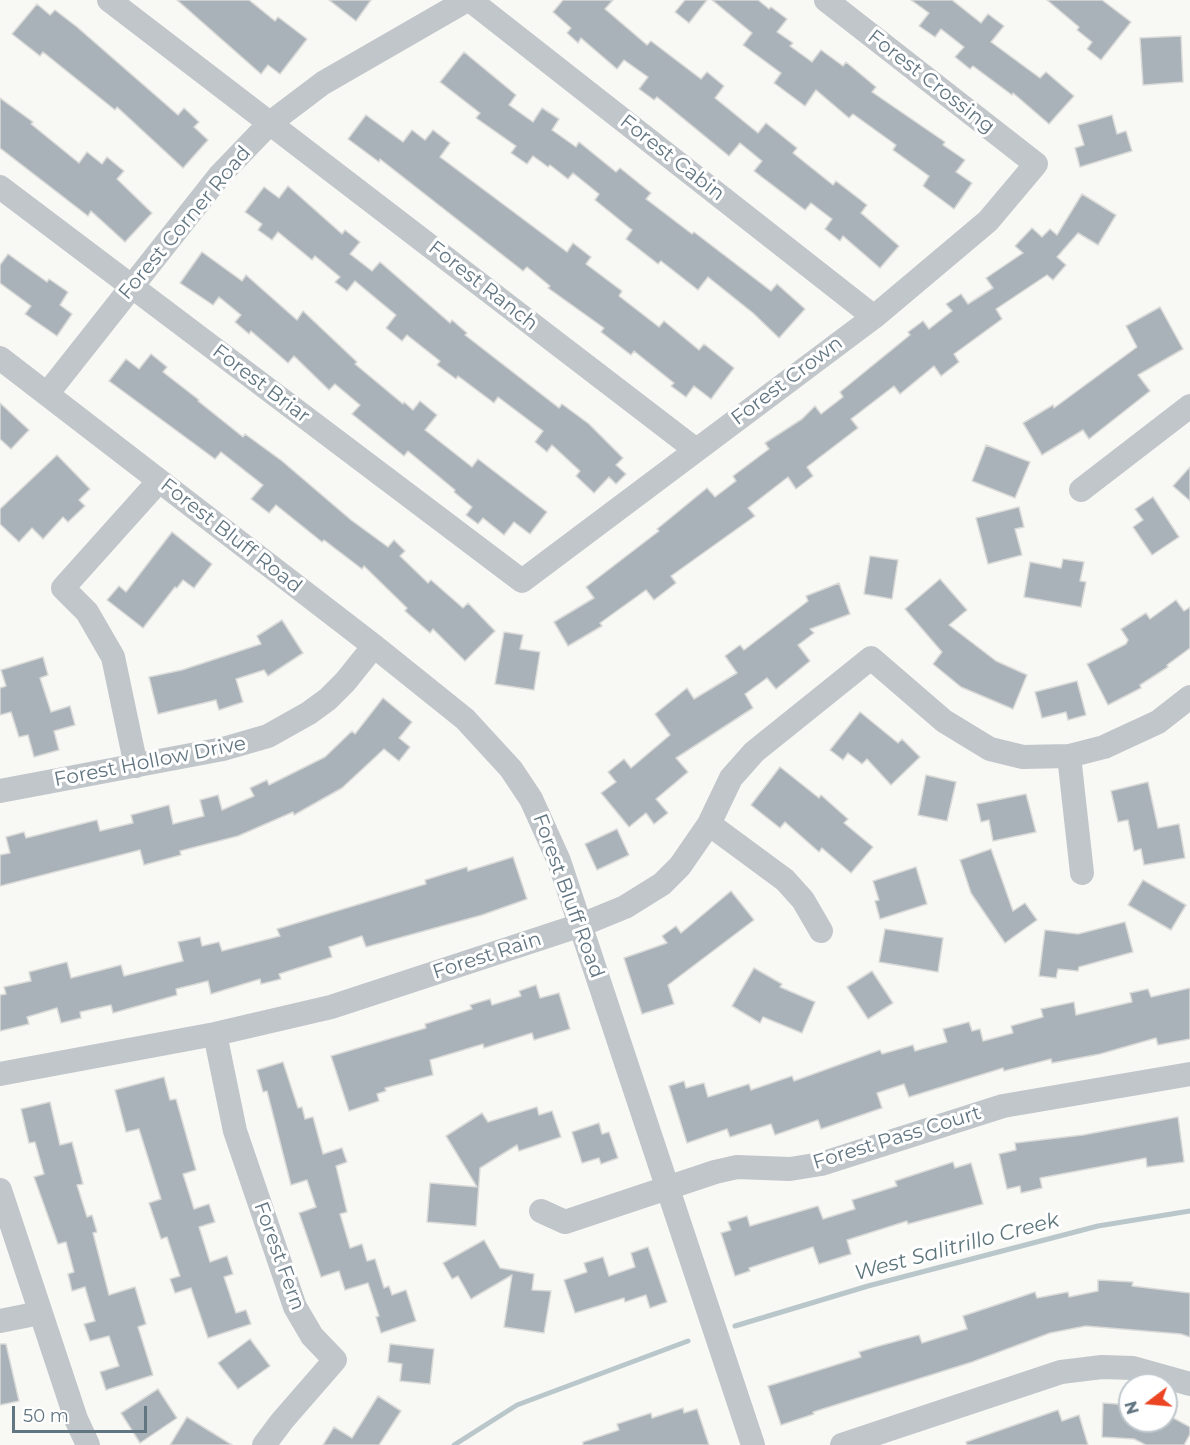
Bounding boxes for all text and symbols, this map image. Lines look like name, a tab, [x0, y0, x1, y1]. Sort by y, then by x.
street label: Forest Crossing	[863, 25, 999, 139]
street label: Forest Cabin	[615, 110, 729, 206]
street label: Forest Corner Road	[114, 141, 256, 305]
street label: Forest Ranch	[424, 236, 542, 336]
street label: Forest Crown	[727, 331, 847, 431]
street label: Forest Briar	[207, 340, 315, 428]
street label: Forest Bluff Road	[156, 473, 306, 599]
street label: Forest Hollow Drive	[52, 732, 248, 792]
street label: Forest Bluff Road	[527, 811, 609, 981]
street label: Forest Rain	[430, 927, 544, 985]
street label: Forest Pass Court	[810, 1101, 984, 1175]
street label: Forest Fern	[248, 1199, 310, 1313]
water label: West Salitrillo Creek	[852, 1208, 1062, 1286]
north arrow	[1118, 1373, 1178, 1433]
scale bar	[15, 1394, 150, 1432]
text: N	[1121, 1399, 1143, 1416]
text: 50 m	[23, 1405, 69, 1427]

